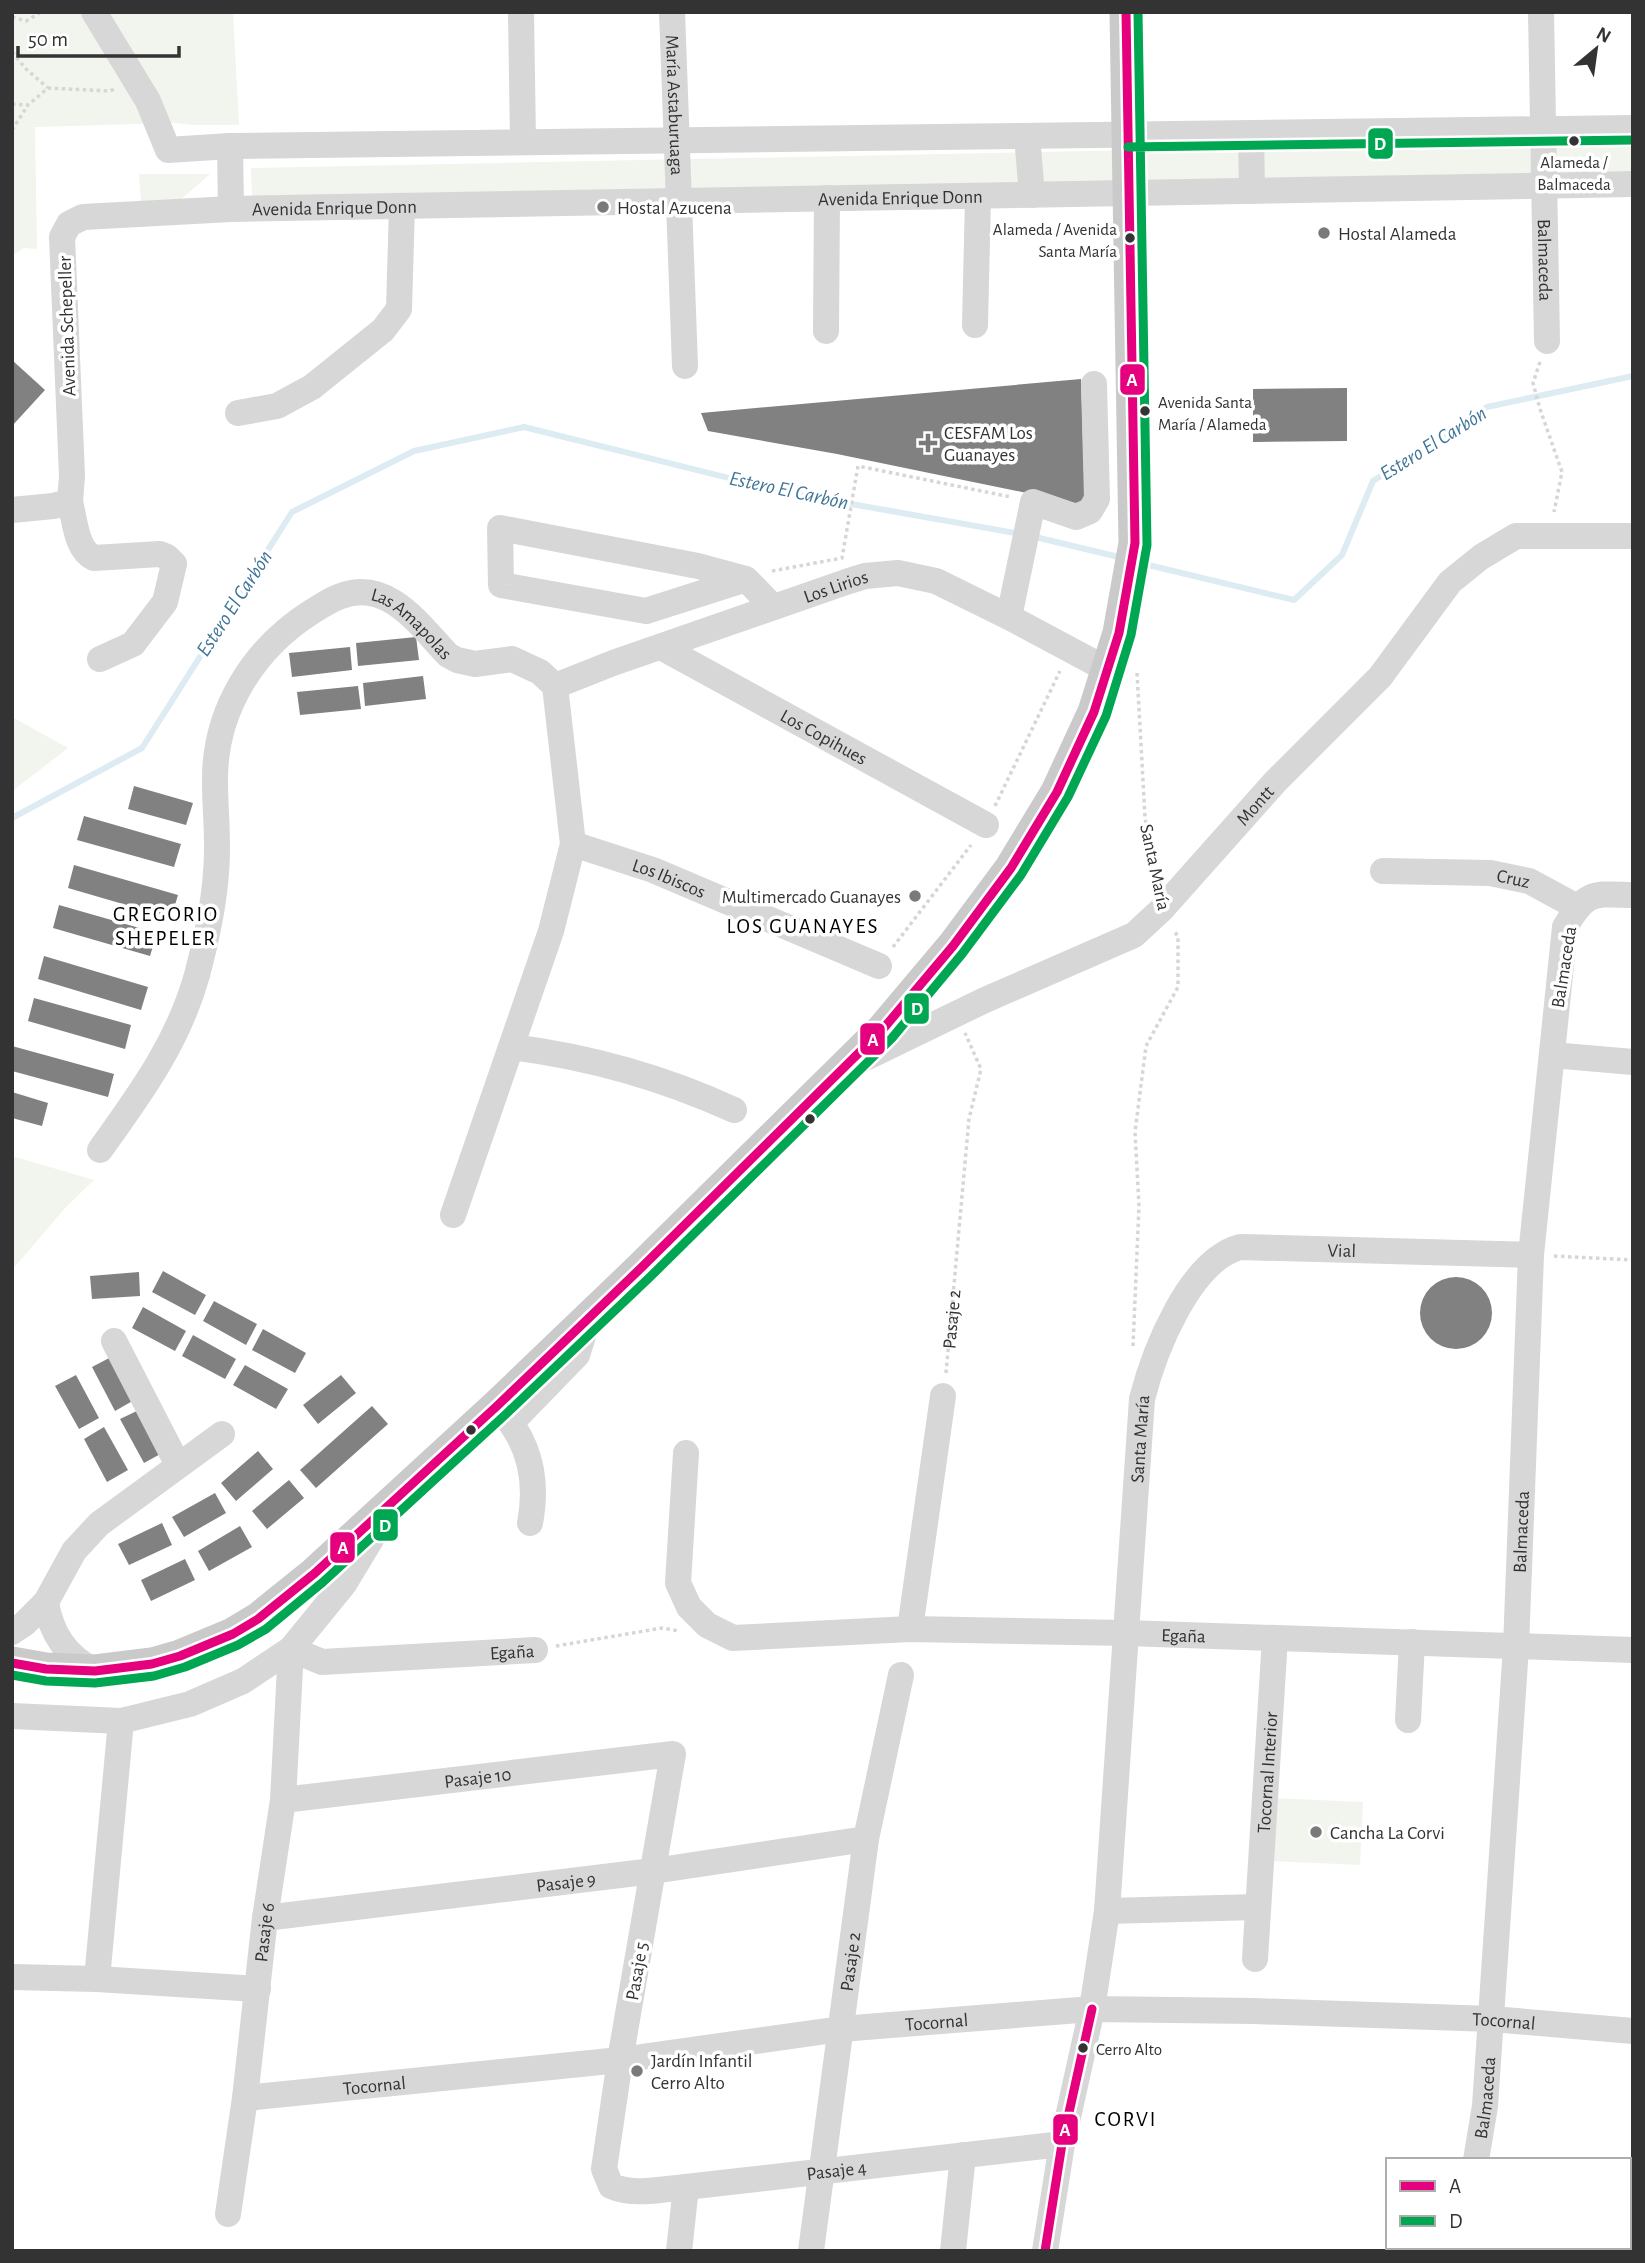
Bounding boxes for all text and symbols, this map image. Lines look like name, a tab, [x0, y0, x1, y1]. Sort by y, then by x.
scale bar	[18, 14, 178, 58]
north arrow	[1561, 14, 1631, 84]
text: N	[1593, 24, 1614, 47]
text: 50 m	[28, 29, 68, 50]
street label: María Astaburuaga	[662, 34, 686, 176]
line badge: D	[1367, 127, 1394, 160]
marker: Alameda / Balmaceda	[1567, 134, 1581, 148]
text: D	[1374, 135, 1386, 154]
place label: Alameda / Balmaceda	[1537, 154, 1611, 193]
street label: Avenida Enrique Donn	[818, 188, 983, 210]
street label: Avenida Enrique Donn	[252, 198, 417, 220]
marker: Hostal Azucena	[595, 199, 611, 215]
place label: Hostal Azucena	[617, 199, 732, 218]
street label: Balmaceda	[1534, 219, 1554, 302]
place label: Alameda / Avenida Santa María	[993, 221, 1117, 260]
marker: Hostal Alameda	[1316, 225, 1332, 241]
place label: Hostal Alameda	[1338, 225, 1457, 244]
marker: Alameda / Avenida Santa María	[1123, 231, 1137, 245]
street label: Avenida Schepeller	[56, 255, 79, 397]
line badge: A	[1119, 363, 1146, 396]
text: A	[1126, 371, 1138, 390]
place label: Avenida Santa María / Alameda	[1158, 394, 1267, 433]
water label: Estero El Carbón	[1376, 402, 1490, 484]
marker: Avenida Santa María / Alameda	[1138, 404, 1152, 418]
place label: CESFAM Los Guanayes	[944, 424, 1033, 465]
marker: CESFAM Los Guanayes	[918, 433, 938, 453]
water label: Estero El Carbón	[727, 468, 850, 513]
water label: Estero El Carbón	[193, 547, 276, 660]
street label: Los Lirios	[801, 568, 871, 607]
street label: Las Amapolas	[369, 585, 455, 664]
street label: Los Copihues	[777, 706, 870, 769]
street label: Montt	[1233, 783, 1278, 829]
street label: Santa María	[1136, 822, 1173, 912]
street label: Los Ibiscos	[630, 856, 708, 902]
street label: Cruz	[1495, 867, 1532, 892]
place label: Multimercado Guanayes	[722, 888, 901, 907]
marker: Multimercado Guanayes	[907, 888, 923, 904]
district label: GREGORIO SHEPELER	[113, 904, 219, 949]
district label: LOS GUANAYES	[727, 916, 879, 937]
street label: Balmaceda	[1549, 925, 1580, 1009]
line badge: D	[903, 992, 930, 1025]
text: D	[911, 1000, 923, 1019]
line badge: A	[859, 1022, 886, 1056]
text: A	[867, 1031, 879, 1050]
unlabelled marker	[803, 1112, 817, 1126]
street label: Vial	[1327, 1241, 1356, 1261]
street label: Pasaje 2	[940, 1288, 965, 1350]
street label: Santa María	[1128, 1394, 1153, 1483]
unlabelled marker	[464, 1423, 478, 1437]
street label: Balmaceda	[1511, 1490, 1533, 1573]
line badge: D	[372, 1508, 399, 1542]
text: D	[379, 1517, 391, 1536]
line badge: A	[329, 1531, 356, 1564]
text: A	[337, 1539, 349, 1558]
street label: Egaña	[1161, 1626, 1206, 1647]
street label: Egaña	[489, 1642, 535, 1664]
street label: Tocornal Interior	[1255, 1711, 1281, 1834]
street label: Pasaje 10	[443, 1765, 512, 1792]
marker: Cancha La Corvi	[1308, 1824, 1324, 1840]
place label: Cancha La Corvi	[1330, 1824, 1445, 1843]
street label: Pasaje 9	[535, 1870, 597, 1896]
street label: Pasaje 6	[252, 1901, 278, 1963]
street label: Pasaje 2	[838, 1931, 865, 1993]
street label: Pasaje 5	[623, 1941, 652, 2002]
street label: Tocornal	[1472, 2010, 1536, 2034]
street label: Tocornal	[904, 2011, 969, 2035]
marker: Cerro Alto	[1076, 2041, 1090, 2055]
place label: Cerro Alto	[1096, 2041, 1162, 2058]
place label: Jardín Infantil Cerro Alto	[651, 2052, 752, 2093]
street label: Balmaceda	[1472, 2056, 1499, 2140]
marker: Jardín Infantil Cerro Alto	[629, 2063, 645, 2079]
street label: Tocornal	[342, 2074, 407, 2099]
district label: CORVI	[1095, 2109, 1157, 2130]
line badge: A	[1052, 2113, 1079, 2146]
text: A	[1059, 2121, 1071, 2140]
street label: Pasaje 4	[806, 2158, 867, 2184]
legend	[1386, 2158, 1631, 2249]
text: A	[1449, 2176, 1461, 2197]
text: D	[1449, 2211, 1463, 2232]

